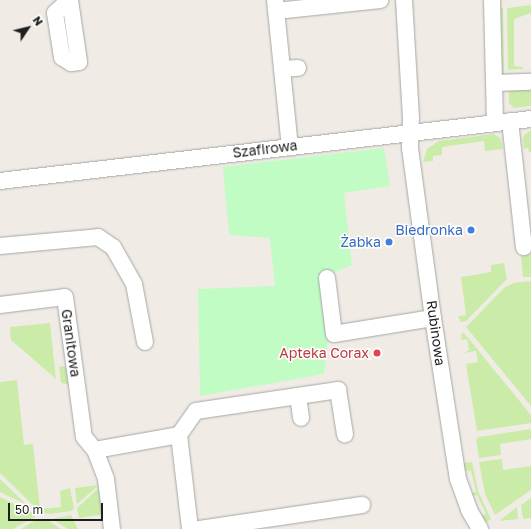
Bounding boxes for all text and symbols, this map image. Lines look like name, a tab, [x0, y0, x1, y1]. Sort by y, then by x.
north arrow	[8, 8, 48, 48]
text: N	[31, 14, 46, 28]
street label: Szafirowa	[232, 137, 298, 161]
place label: Biedronka	[395, 222, 463, 238]
marker: Biedronka	[466, 225, 476, 235]
place label: Żabka	[340, 234, 381, 250]
marker: Żabka	[384, 237, 394, 247]
street label: Rubinowa	[423, 299, 449, 367]
street label: Granitowa	[58, 308, 84, 378]
place label: Apteka Corax	[279, 345, 369, 361]
marker: Apteka Corax	[372, 348, 382, 358]
scale bar	[10, 495, 105, 521]
text: 50 m	[15, 502, 43, 517]

